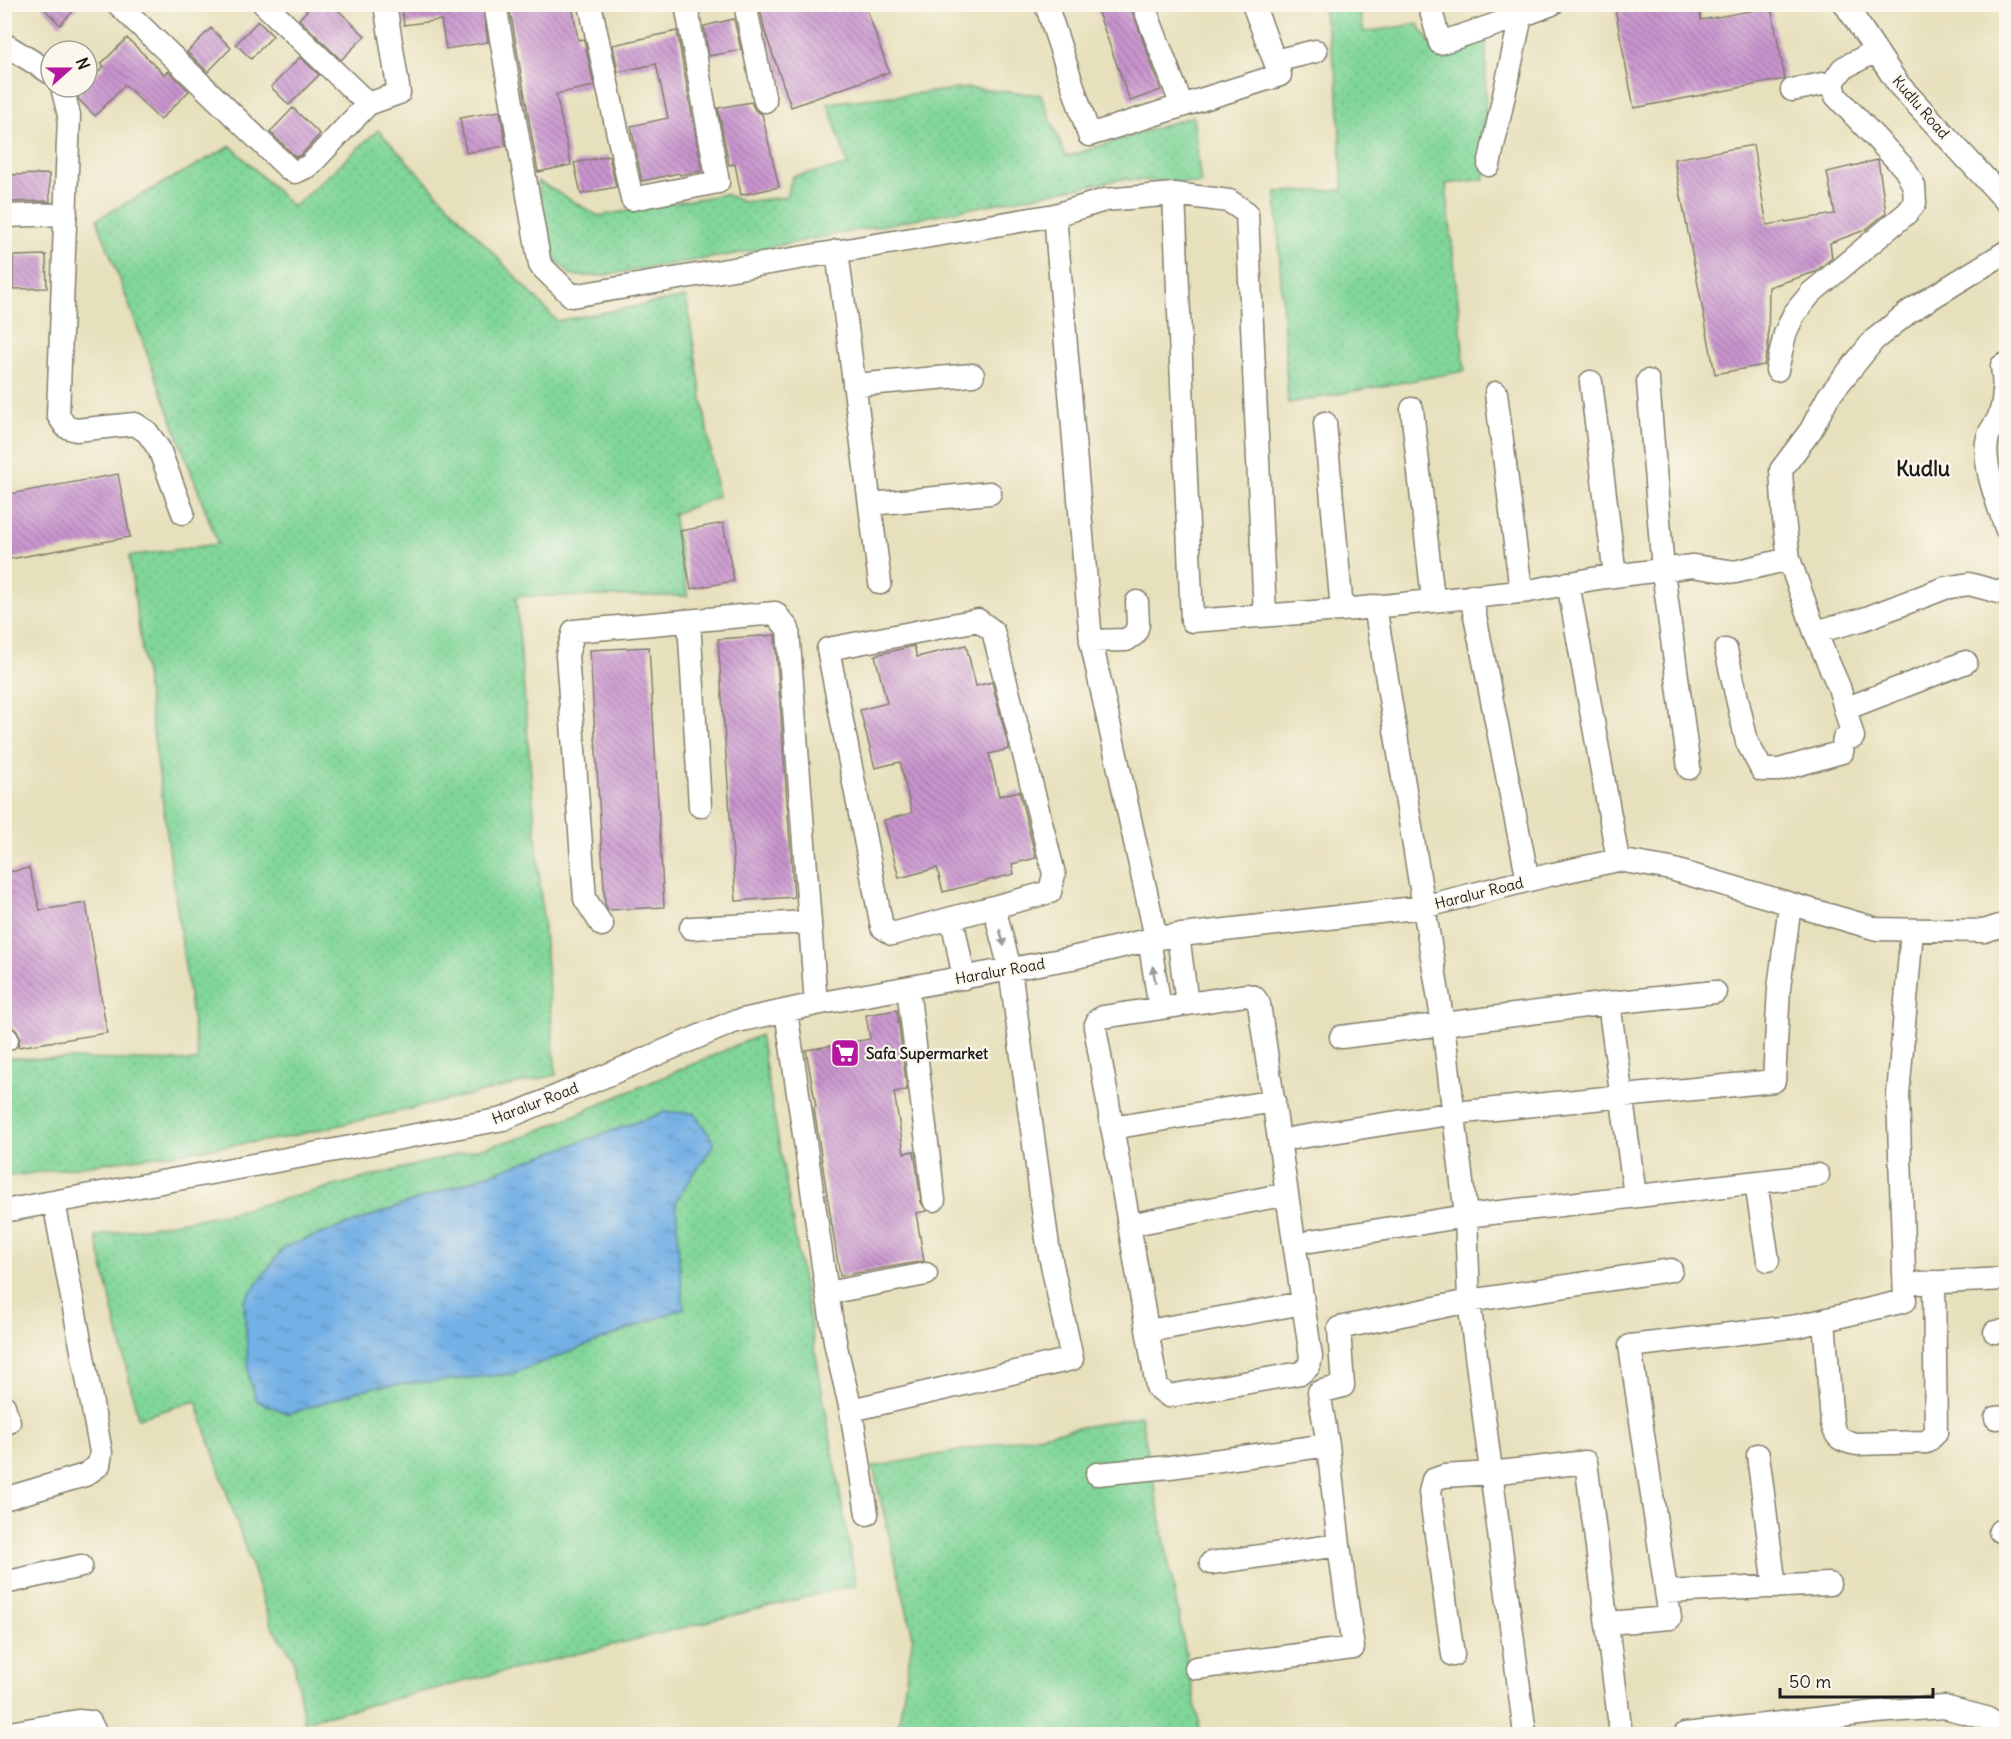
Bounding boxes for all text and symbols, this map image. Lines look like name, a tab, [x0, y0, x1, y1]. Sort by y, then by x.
north arrow	[39, 39, 99, 99]
text: N	[72, 55, 94, 72]
street label: Kudlu Road	[1888, 72, 1954, 143]
district label: Kudlu	[1896, 455, 1950, 482]
street label: Haralur Road	[1433, 873, 1526, 913]
one-way arrow	[998, 929, 1008, 947]
street label: Haralur Road	[954, 954, 1047, 988]
one-way arrow	[1150, 964, 1159, 983]
supermarket icon: Safa Supermarket	[829, 1037, 861, 1069]
place label: Safa Supermarket	[866, 1044, 989, 1064]
street label: Haralur Road	[489, 1078, 581, 1128]
scale bar	[1780, 1661, 1933, 1699]
text: 50 m	[1789, 1670, 1831, 1693]

